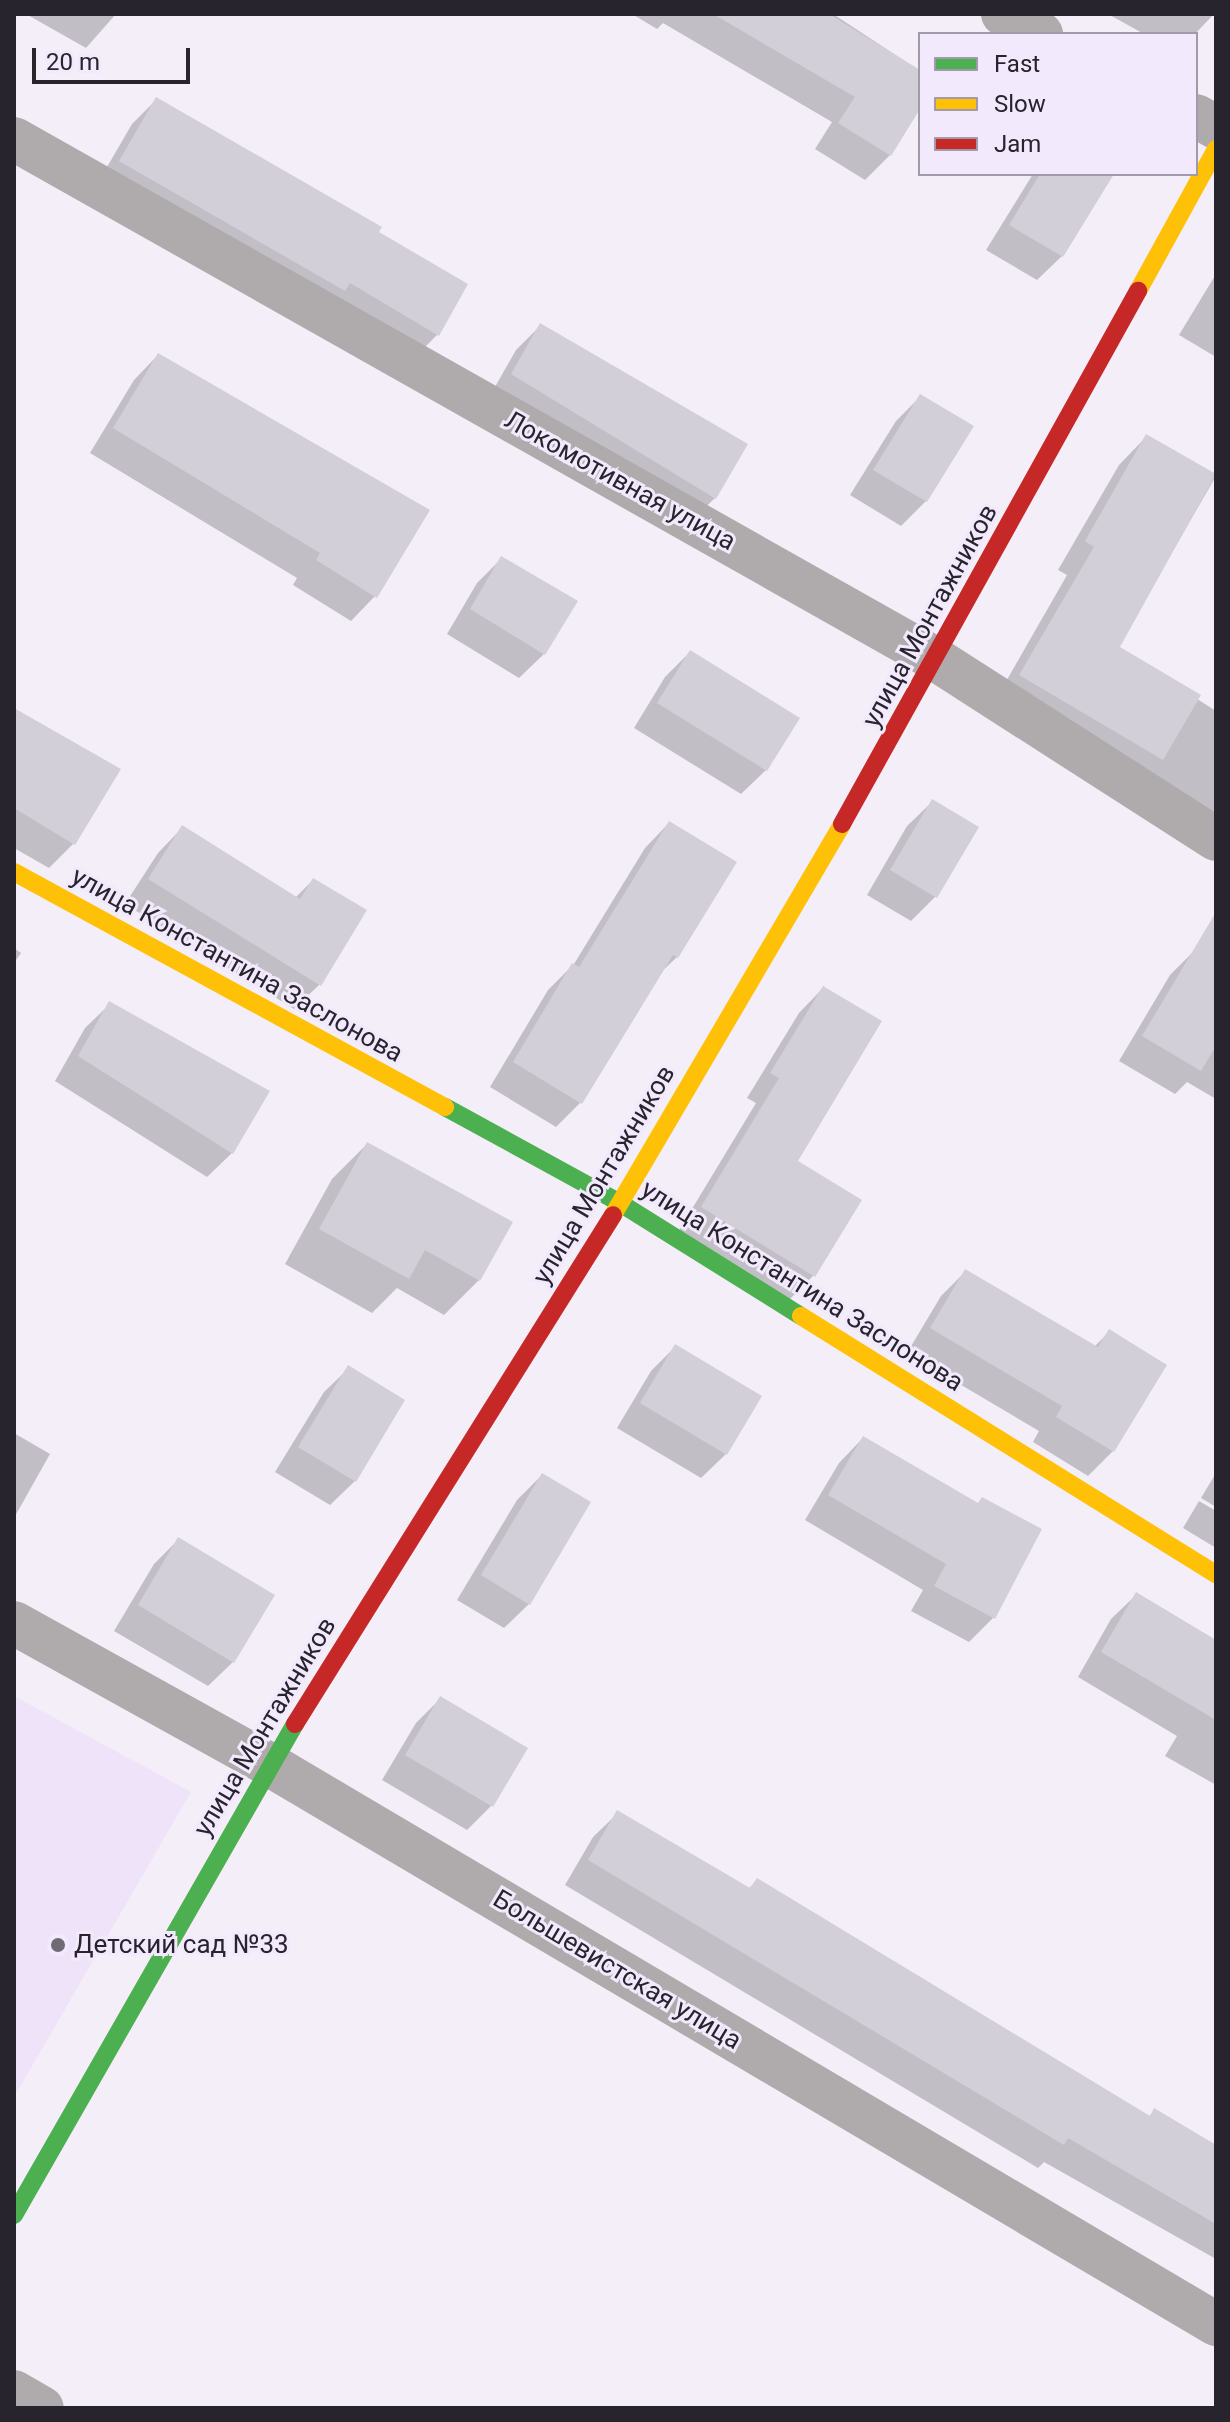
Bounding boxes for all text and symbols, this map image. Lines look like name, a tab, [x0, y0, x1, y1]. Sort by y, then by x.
scale bar	[36, 32, 194, 82]
legend	[918, 32, 1198, 176]
text: 20 m	[46, 48, 100, 76]
text: Fast	[994, 50, 1040, 78]
text: Slow	[994, 90, 1046, 118]
text: Jam	[994, 130, 1041, 158]
street label: Локомотивная улица	[499, 405, 741, 557]
street label: улица Монтажников	[856, 499, 1004, 733]
street label: улица Константина Заслонова	[66, 861, 408, 1069]
street label: улица Монтажников	[526, 1060, 682, 1290]
street label: улица Константина Заслонова	[635, 1174, 969, 1398]
street label: улица Монтажников	[187, 1612, 343, 1842]
street label: Большевистская улица	[487, 1884, 747, 2056]
place label: Детский сад №33	[74, 1929, 289, 1961]
marker: Детский сад №33	[49, 1936, 67, 1954]

